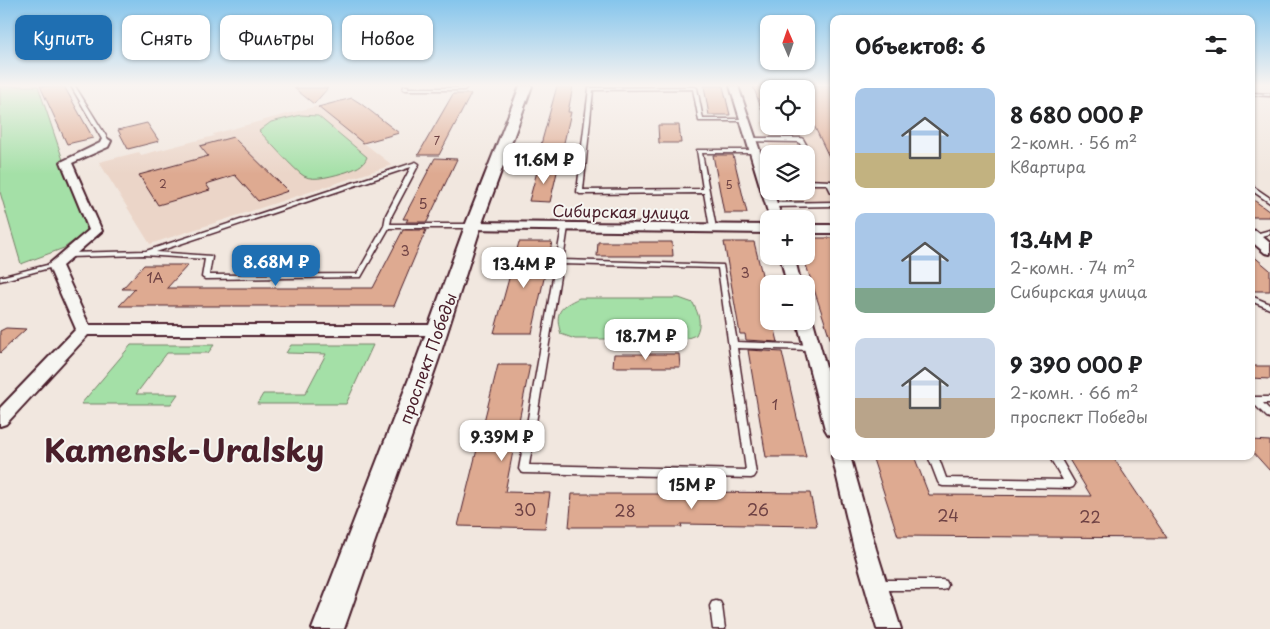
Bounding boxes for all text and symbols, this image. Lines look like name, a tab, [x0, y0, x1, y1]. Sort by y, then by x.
chip: Купить	[15, 15, 112, 60]
chip: Снять	[122, 15, 210, 60]
chip: Фильтры	[220, 15, 332, 60]
chip: Новое	[342, 15, 433, 60]
north arrow	[760, 15, 815, 70]
map controls	[760, 15, 815, 330]
text: Объектов: 6	[855, 29, 986, 61]
icon: filters	[1202, 31, 1230, 59]
button: locate	[760, 80, 815, 135]
text: 8 680 000 ₽	[1010, 98, 1143, 130]
icon: home	[895, 108, 955, 168]
text: 2-комн. · 56 m²	[1010, 130, 1137, 154]
house number: 7	[434, 132, 440, 149]
pin: 11.6M ₽	[498, 142, 590, 185]
button: layers	[760, 145, 815, 200]
text: 11.6M ₽	[514, 147, 574, 171]
text: Квартира	[1010, 154, 1085, 178]
house number: 2	[159, 175, 167, 192]
house number: 5	[725, 176, 733, 193]
house number: 5	[418, 193, 428, 214]
street label: Сибирская улица	[552, 198, 690, 224]
button: +	[760, 210, 815, 265]
text: 13.4M ₽	[1010, 223, 1093, 255]
icon: home	[895, 233, 955, 293]
house number: 3	[400, 240, 410, 261]
pin: 8.68M ₽	[230, 244, 322, 287]
pin: 13.4M ₽	[478, 246, 570, 289]
text: 8.68M ₽	[243, 249, 309, 273]
text: 13.4M ₽	[493, 251, 556, 275]
text: 2-комн. · 74 m²	[1010, 255, 1135, 279]
house number: 3	[740, 262, 750, 283]
house number: 1А	[146, 267, 164, 288]
button: −	[760, 275, 815, 330]
text: Сибирская улица	[1010, 279, 1147, 303]
street label: проспект Победы	[392, 289, 462, 427]
pin: 18.7M ₽	[600, 318, 692, 361]
text: 18.7M ₽	[616, 323, 676, 347]
text: 9 390 000 ₽	[1010, 348, 1142, 380]
icon: home	[895, 358, 955, 418]
text: 2-комн. · 66 m²	[1010, 380, 1139, 404]
house number: 1	[772, 394, 778, 415]
text: проспект Победы	[1010, 404, 1148, 428]
pin: 9.39M ₽	[456, 420, 548, 462]
text: 9.39M ₽	[471, 424, 533, 448]
district label: Kamensk-Uralsky	[44, 426, 324, 473]
pin: 15M ₽	[657, 468, 727, 510]
text: 15M ₽	[668, 472, 716, 496]
house number: 30	[514, 497, 536, 521]
house number: 26	[747, 497, 769, 521]
house number: 28	[614, 498, 636, 522]
house number: 24	[937, 503, 959, 527]
house number: 22	[1079, 504, 1101, 528]

